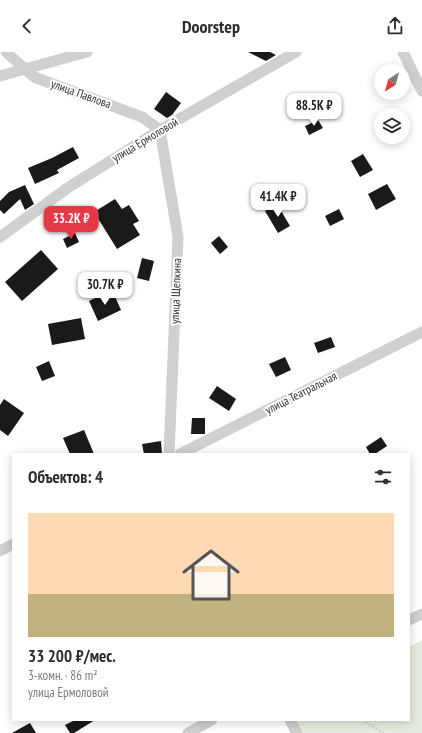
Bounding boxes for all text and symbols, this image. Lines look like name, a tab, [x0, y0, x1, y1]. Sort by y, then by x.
icon: back	[16, 15, 38, 37]
text: Doorstep	[182, 15, 240, 38]
icon: share	[384, 15, 406, 37]
north arrow	[374, 64, 410, 100]
map controls	[374, 64, 410, 144]
street label: улица Павлова	[49, 76, 113, 111]
pin: 88.5K ₽	[277, 93, 351, 127]
text: 88.5K ₽	[296, 97, 332, 114]
button: layers	[374, 108, 410, 144]
street label: улица Ермоловой	[109, 114, 180, 165]
pin: 41.4K ₽	[241, 184, 315, 218]
text: 41.4K ₽	[260, 188, 296, 205]
pin: 33.2K ₽	[34, 206, 108, 240]
text: 33.2K ₽	[53, 210, 89, 227]
street label: улица Щепкина	[167, 258, 184, 324]
pin: 30.7K ₽	[68, 272, 142, 306]
text: 30.7K ₽	[87, 276, 123, 293]
street label: улица Театральная	[262, 368, 340, 417]
text: Объектов: 4	[28, 466, 103, 488]
icon: filters	[372, 466, 394, 488]
icon: home	[175, 539, 247, 611]
text: 33 200 ₽/мес.	[28, 645, 116, 667]
text: 3-комн. · 86 m²	[28, 667, 98, 684]
text: улица Ермоловой	[28, 684, 109, 701]

